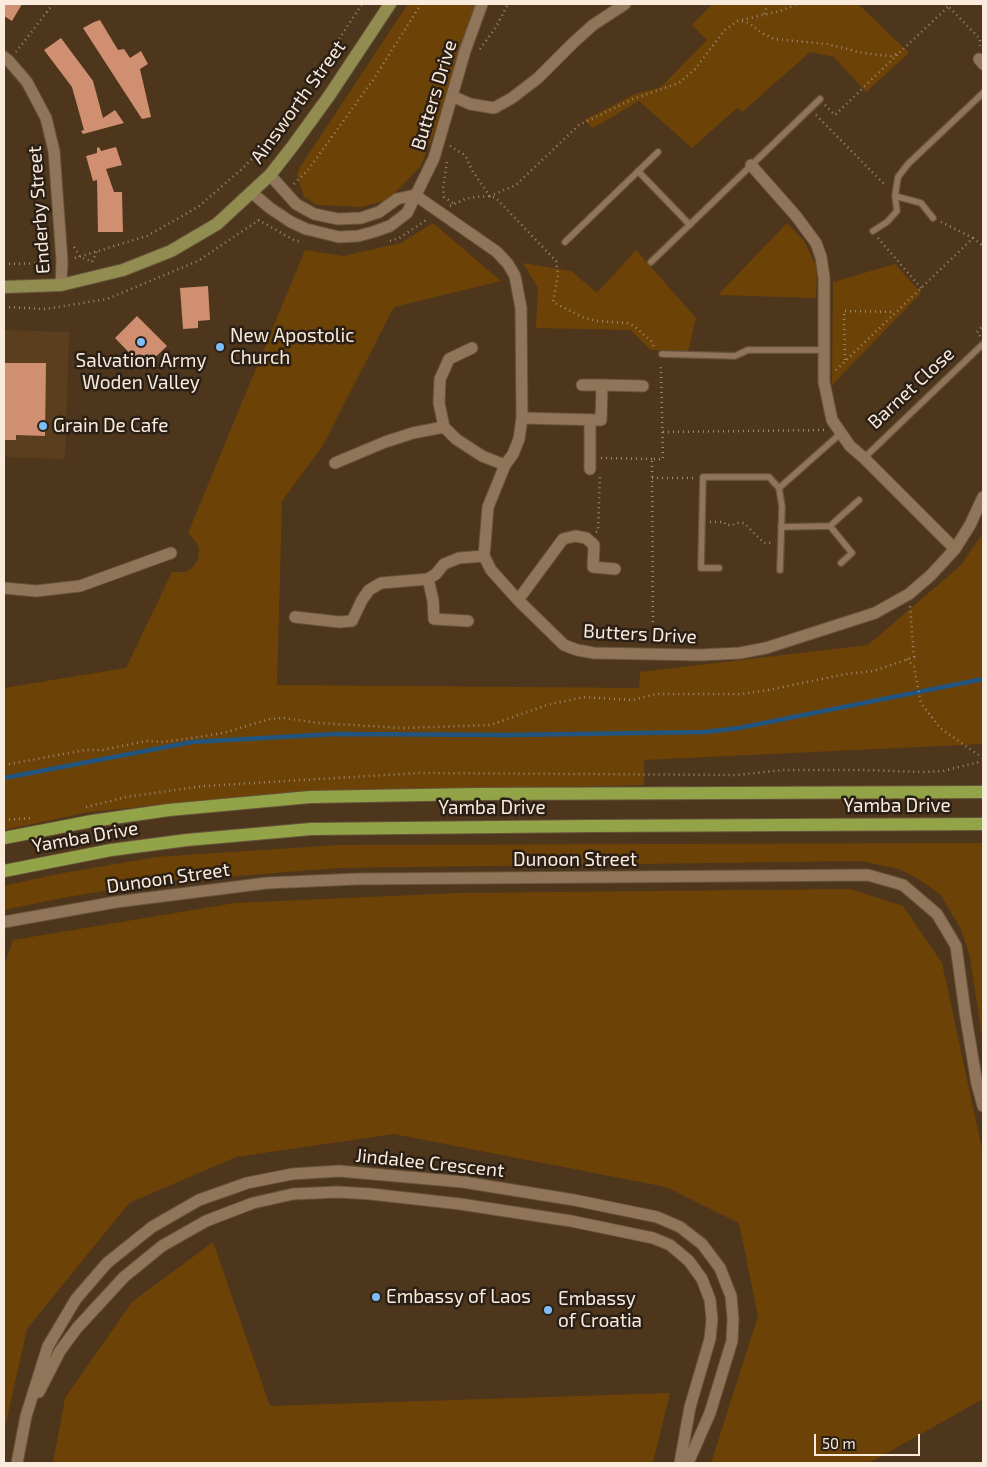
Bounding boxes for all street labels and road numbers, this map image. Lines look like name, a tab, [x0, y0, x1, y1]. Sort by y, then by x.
street label: Ainsworth Street	[246, 36, 350, 168]
street label: Butters Drive	[406, 37, 462, 153]
street label: Enderby Street	[23, 145, 55, 275]
street label: Barnet Close	[863, 342, 959, 434]
street label: Butters Drive	[583, 620, 697, 648]
street label: Yamba Drive	[843, 795, 951, 817]
street label: Yamba Drive	[438, 797, 546, 819]
street label: Yamba Drive	[30, 816, 140, 858]
street label: Dunoon Street	[513, 849, 637, 871]
street label: Dunoon Street	[105, 858, 231, 898]
street label: Jindalee Crescent	[354, 1144, 506, 1182]

